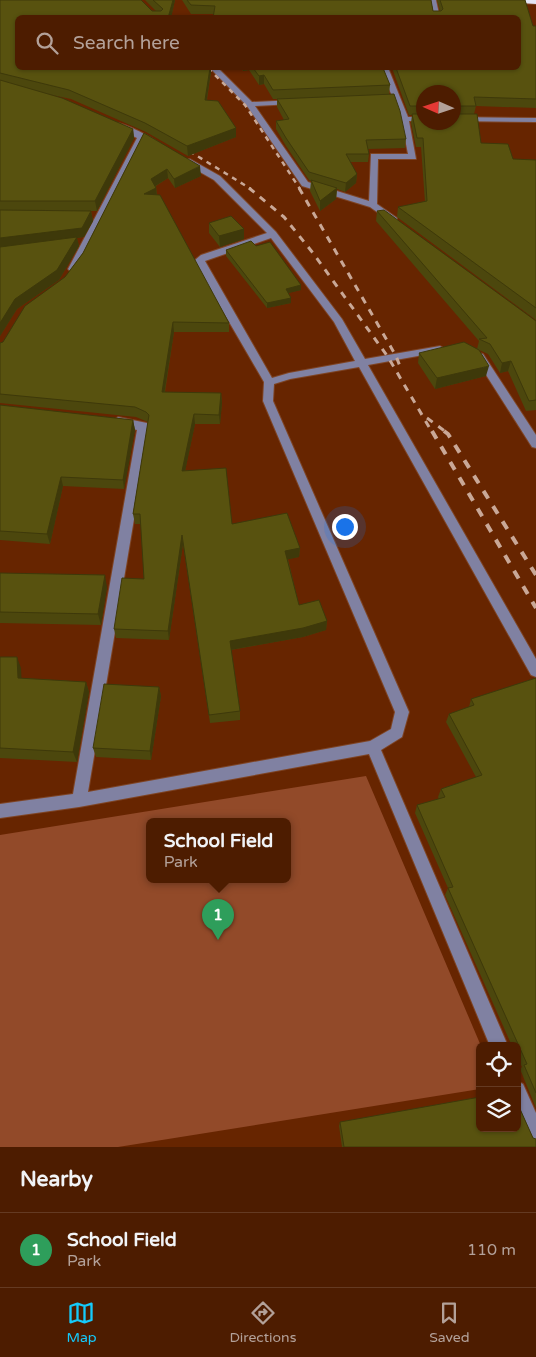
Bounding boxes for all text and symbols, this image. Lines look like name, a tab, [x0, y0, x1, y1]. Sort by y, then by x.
search box	[15, 15, 521, 70]
icon: search	[33, 29, 61, 57]
text: Search here	[73, 32, 180, 54]
north arrow	[416, 85, 461, 130]
your location	[332, 514, 358, 540]
popup	[146, 818, 291, 883]
text: School Field	[164, 830, 273, 852]
text: Park	[164, 852, 198, 872]
pin: 1	[202, 899, 234, 940]
map controls	[476, 1042, 521, 1132]
button: locate	[476, 1042, 521, 1087]
button: layers	[476, 1087, 521, 1132]
text: Nearby	[20, 1167, 93, 1192]
text: School Field	[67, 1229, 177, 1251]
text: 1	[31, 1240, 41, 1260]
text: 110 m	[467, 1240, 516, 1260]
text: Park	[67, 1251, 101, 1271]
tab: Map	[66, 1299, 97, 1346]
tab: Directions	[229, 1299, 296, 1346]
tab: Saved	[429, 1299, 470, 1346]

